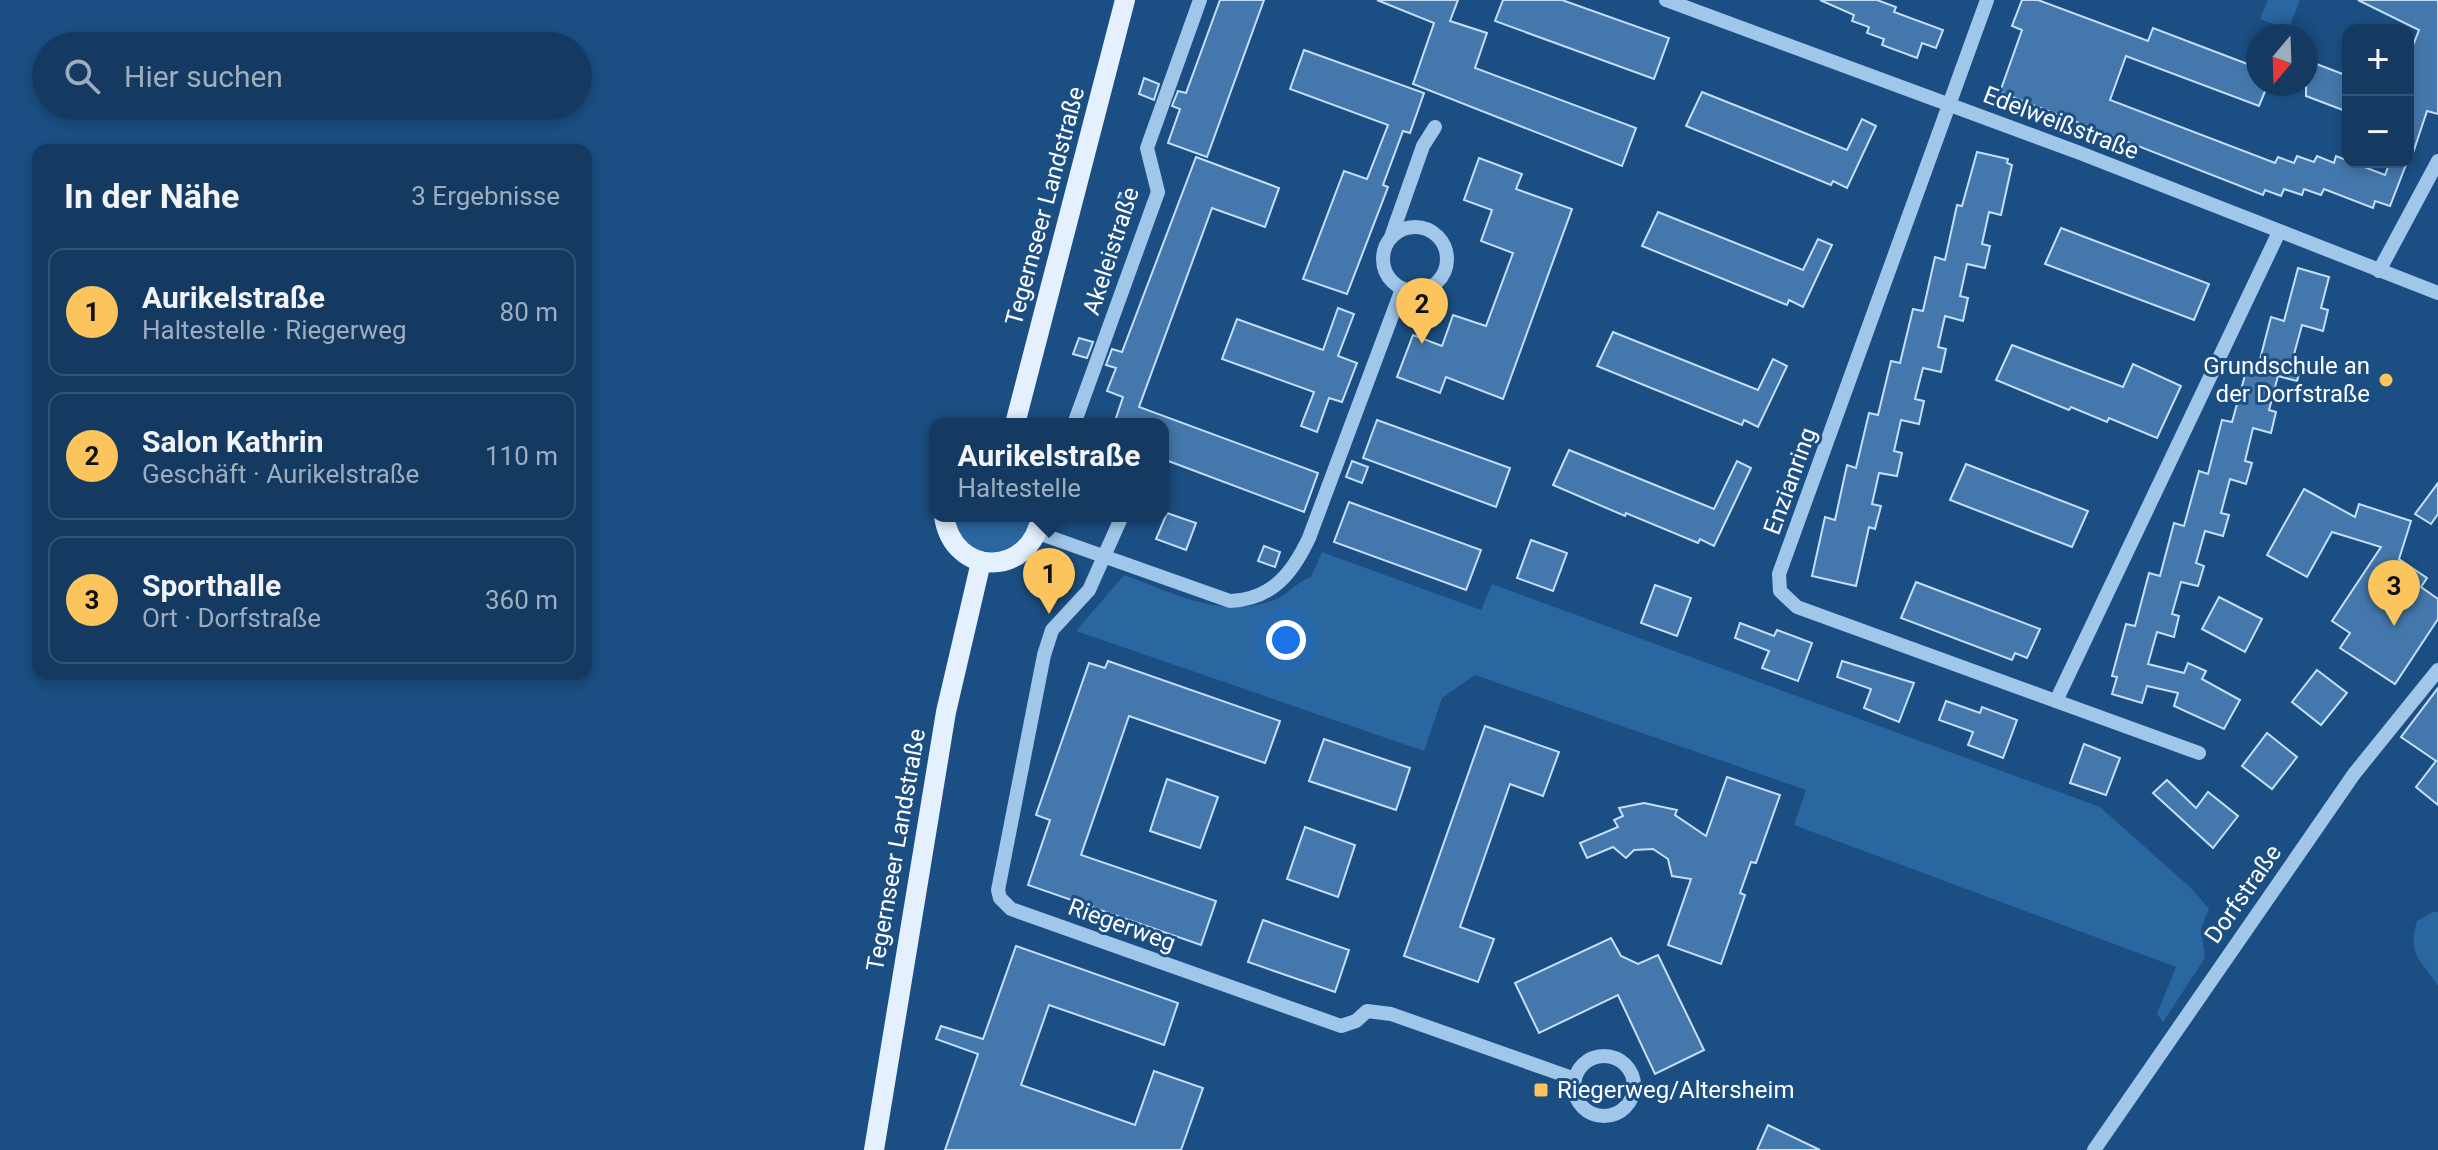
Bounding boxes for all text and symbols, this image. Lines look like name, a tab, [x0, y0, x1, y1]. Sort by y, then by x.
north arrow	[2246, 24, 2318, 96]
map controls	[2342, 24, 2414, 168]
button: +	[2342, 24, 2414, 96]
search box	[32, 32, 592, 120]
icon: search	[60, 54, 104, 98]
text: Hier suchen	[124, 59, 283, 94]
street label: Edelweißstraße	[1979, 80, 2143, 166]
street label: Tegernseer Landstraße	[1000, 83, 1090, 329]
button: −	[2342, 96, 2414, 168]
text: In der Nähe	[64, 176, 239, 216]
text: 3 Ergebnisse	[411, 181, 560, 211]
street label: Akeleistraße	[1077, 184, 1145, 318]
pin: 2	[1396, 278, 1448, 344]
text: Aurikelstraße	[142, 280, 325, 315]
text: 1	[85, 297, 99, 327]
text: 80 m	[500, 297, 558, 327]
text: Haltestelle · Riegerweg	[142, 315, 407, 345]
place label: Grundschule an der Dorfstraße	[2203, 352, 2370, 408]
marker: Grundschule an der Dorfstraße	[2377, 371, 2395, 389]
popup	[929, 418, 1169, 522]
text: Salon Kathrin	[142, 424, 324, 459]
street label: Enzianring	[1758, 424, 1822, 538]
text: Aurikelstraße	[958, 438, 1140, 473]
text: 2	[85, 441, 99, 471]
text: 110 m	[485, 441, 558, 471]
text: Geschäft · Aurikelstraße	[142, 459, 419, 489]
text: Haltestelle	[958, 473, 1081, 503]
pin: 1	[1023, 548, 1075, 614]
pin: 3	[2368, 560, 2420, 626]
text: Sporthalle	[142, 568, 281, 603]
text: 3	[85, 585, 99, 615]
text: 360 m	[485, 585, 558, 615]
text: Ort · Dorfstraße	[142, 603, 321, 633]
your location	[1266, 620, 1306, 660]
street label: Tegernseer Landstraße	[861, 726, 931, 974]
street label: Dorfstraße	[2199, 839, 2287, 949]
street label: Riegerweg	[1065, 893, 1179, 957]
place label: Riegerweg/Altersheim	[1557, 1076, 1794, 1104]
marker: Riegerweg/Altersheim	[1532, 1081, 1550, 1099]

